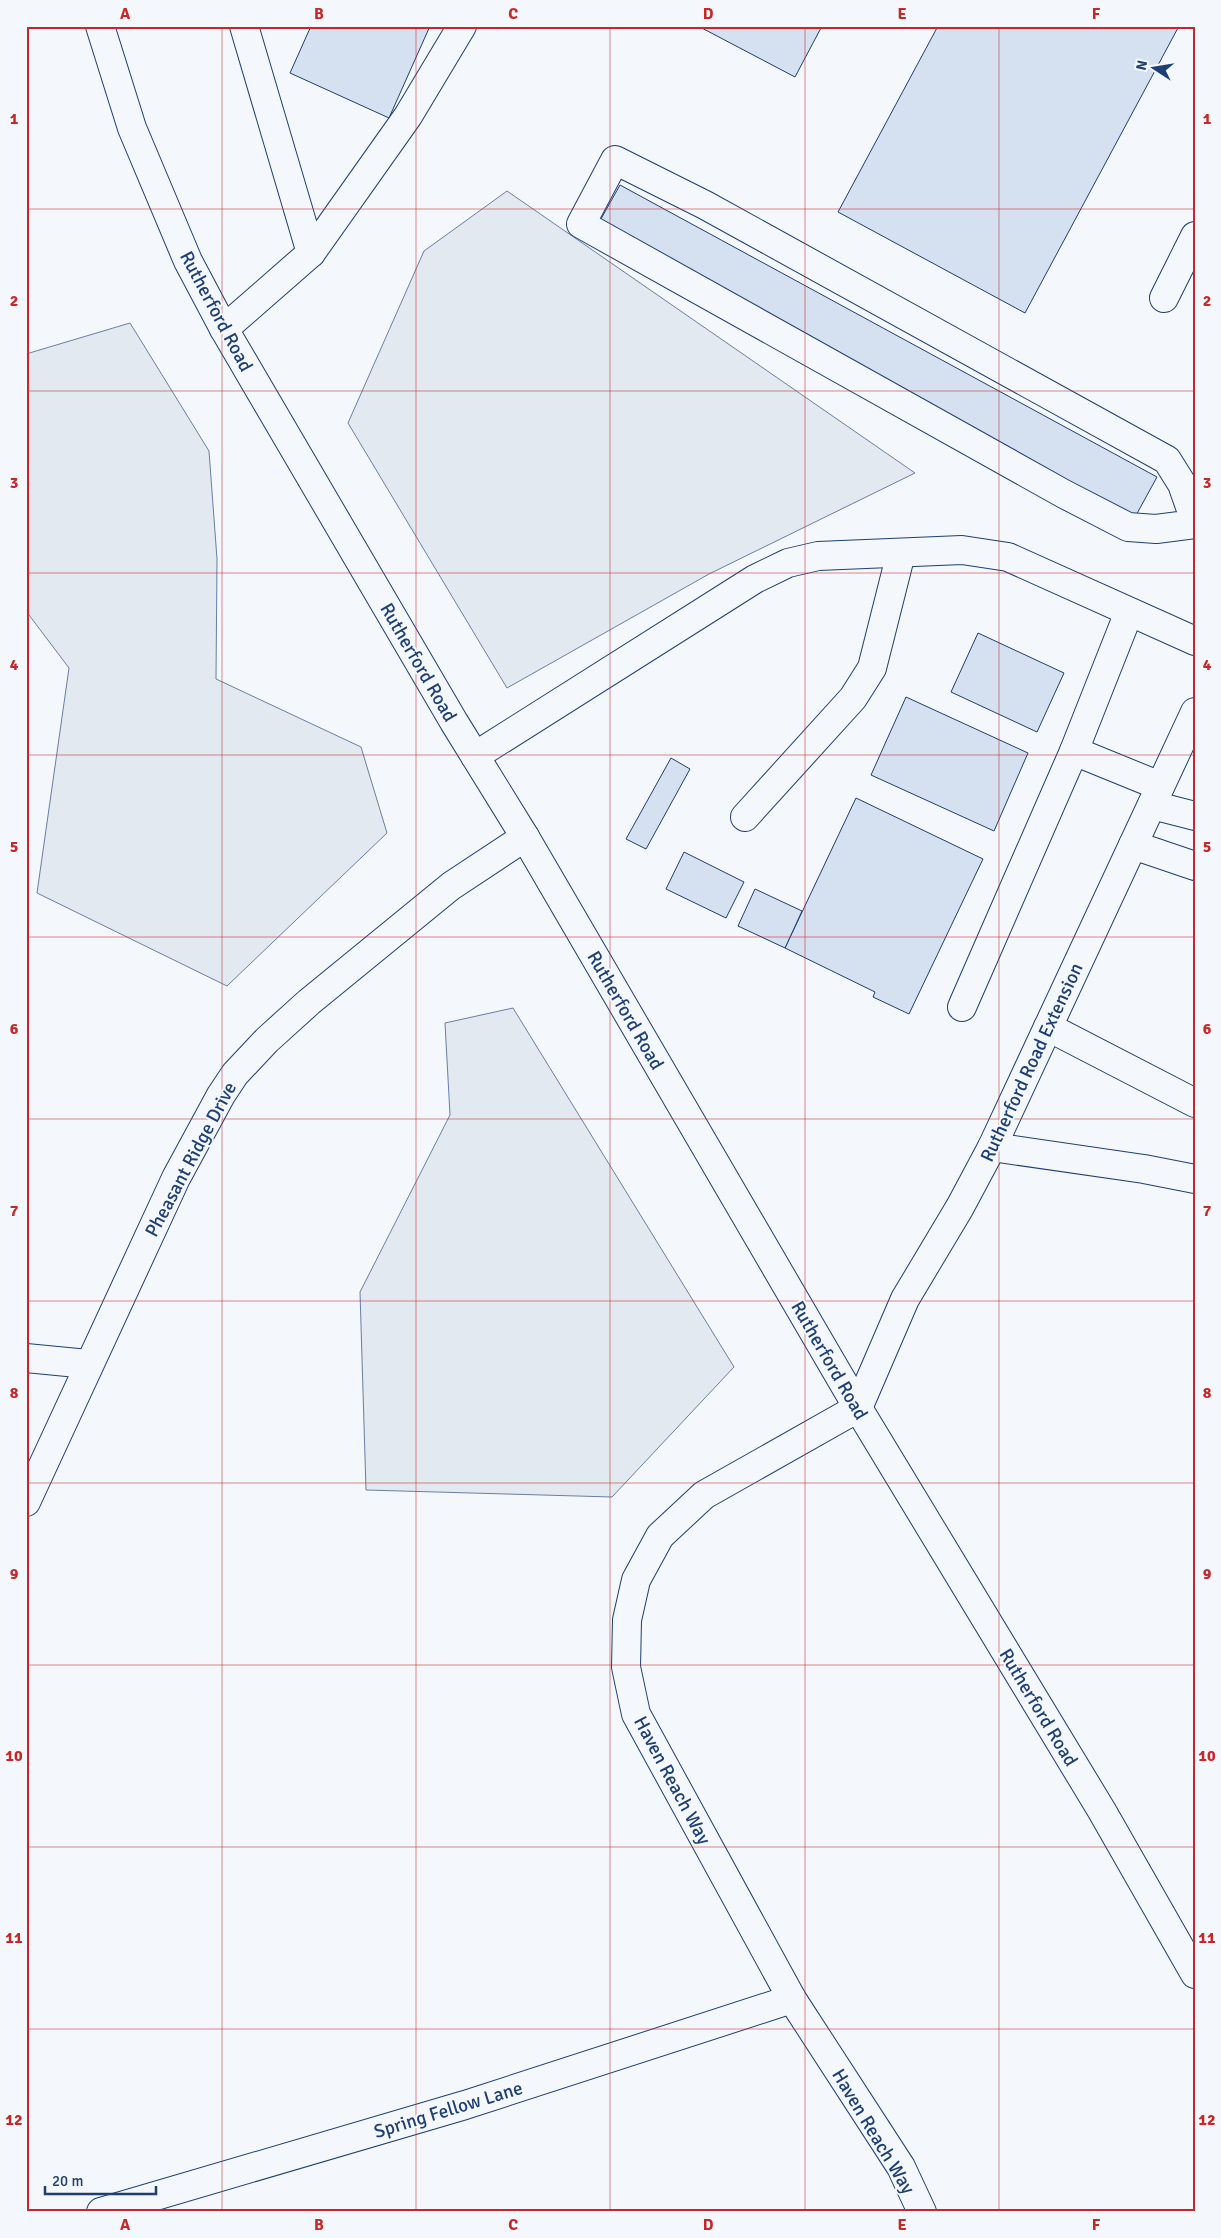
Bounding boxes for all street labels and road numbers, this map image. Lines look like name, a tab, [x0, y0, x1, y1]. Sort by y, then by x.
street label: Rutherford Road	[174, 247, 258, 376]
street label: Rutherford Road	[374, 599, 462, 726]
street label: Rutherford Road	[581, 947, 669, 1074]
street label: Rutherford Road Extension	[975, 959, 1089, 1166]
street label: Pheasant Ridge Drive	[140, 1078, 242, 1241]
street label: Rutherford Road	[785, 1297, 873, 1424]
street label: Rutherford Road	[994, 1644, 1083, 1771]
street label: Haven Reach Way	[628, 1712, 716, 1849]
street label: Haven Reach Way	[826, 2064, 920, 2199]
street label: Spring Fellow Lane	[371, 2076, 526, 2144]

